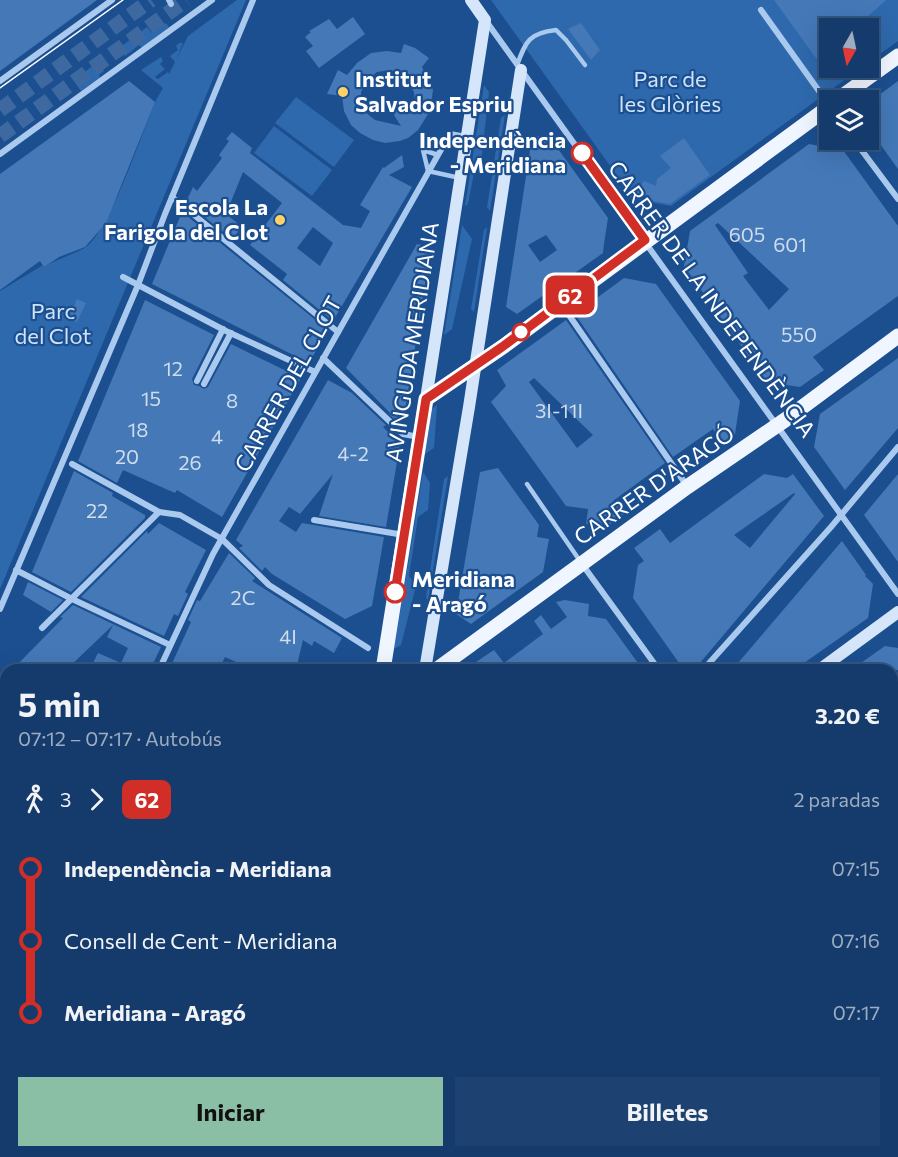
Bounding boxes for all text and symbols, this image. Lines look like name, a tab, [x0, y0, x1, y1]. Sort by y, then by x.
north arrow	[819, 18, 879, 78]
map controls	[819, 18, 879, 150]
place label: Institut Salvador Espriu	[355, 65, 512, 117]
park label: Parc de les Glòries	[619, 65, 721, 117]
marker: Institut Salvador Espriu	[336, 85, 350, 99]
button: layers	[819, 90, 879, 150]
place label: Independència - Meridiana	[419, 126, 566, 178]
marker: Independència - Meridiana	[571, 142, 593, 164]
street label: CARRER DE LA INDEPENDÈNCIA	[603, 155, 822, 442]
place label: Escola La Farigola del Clot	[104, 193, 268, 245]
marker: Escola La Farigola del Clot	[273, 213, 287, 227]
street label: AVINGUDA MERIDIANA	[379, 220, 444, 464]
house number: 605	[729, 222, 765, 246]
house number: 601	[773, 232, 807, 256]
line badge: 62	[543, 276, 597, 314]
text: 62	[558, 283, 582, 308]
street label: CARRER DEL CLOT	[228, 291, 347, 476]
park label: Parc del Clot	[15, 297, 91, 349]
house number: 550	[781, 322, 817, 346]
unlabelled marker	[512, 323, 530, 341]
house number: 12	[163, 356, 183, 380]
house number: 15	[141, 386, 161, 410]
house number: 8	[226, 388, 238, 412]
house number: 3I-11I	[535, 398, 583, 422]
house number: 18	[128, 417, 148, 441]
street label: CARRER D'ARAGÓ	[568, 419, 739, 550]
house number: 4	[211, 424, 223, 448]
house number: 4-2	[337, 441, 369, 465]
house number: 20	[115, 444, 139, 468]
house number: 26	[178, 450, 202, 474]
house number: 22	[86, 498, 108, 522]
place label: Meridiana - Aragó	[412, 565, 515, 617]
marker: Meridiana - Aragó	[384, 581, 406, 603]
house number: 2C	[231, 585, 255, 609]
house number: 4I	[279, 624, 297, 648]
text: 5 min	[18, 683, 101, 724]
text: 3.20 €	[815, 702, 880, 729]
text: 07:12 – 07:17 · Autobús	[18, 726, 222, 750]
icon: walk	[18, 783, 51, 816]
icon: forward	[80, 783, 113, 816]
text: 3	[60, 787, 71, 811]
text: 62	[134, 787, 159, 812]
text: 2 paradas	[793, 787, 880, 811]
text: Independència - Meridiana	[64, 855, 332, 882]
text: 07:15	[832, 856, 880, 880]
text: Consell de Cent - Meridiana	[64, 927, 337, 954]
text: 07:16	[831, 928, 880, 952]
text: Meridiana - Aragó	[64, 999, 246, 1026]
text: 07:17	[833, 1000, 880, 1024]
button: Iniciar	[18, 1077, 443, 1146]
button: Billetes	[455, 1077, 880, 1146]

